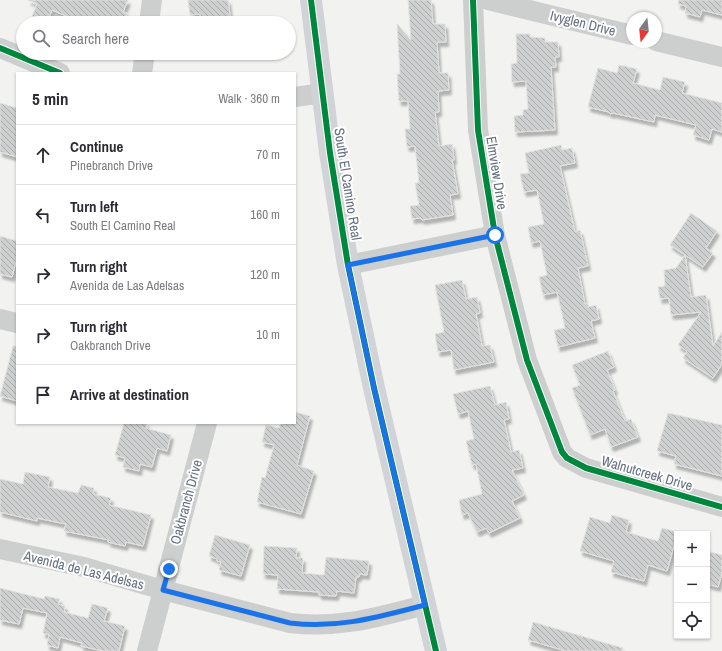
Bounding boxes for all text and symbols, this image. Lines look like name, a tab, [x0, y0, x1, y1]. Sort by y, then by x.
street label: Ivyglen Drive	[548, 6, 618, 40]
north arrow	[626, 12, 662, 48]
search box	[16, 16, 296, 60]
icon: search	[30, 27, 52, 49]
text: Search here	[62, 28, 129, 49]
text: 5 min	[32, 87, 68, 110]
text: Walk · 360 m	[218, 90, 280, 107]
street label: South El Camino Real	[330, 126, 366, 242]
street label: Elmview Drive	[482, 135, 512, 211]
text: Continue	[70, 136, 123, 157]
icon: ahead	[32, 144, 54, 166]
text: 70 m	[256, 146, 280, 163]
text: Pinebranch Drive	[70, 157, 153, 174]
text: Turn left	[70, 196, 118, 217]
icon: left	[32, 204, 54, 226]
text: 160 m	[250, 206, 280, 223]
text: South El Camino Real	[70, 217, 175, 234]
route start	[486, 226, 504, 244]
text: Turn right	[70, 256, 127, 277]
icon: right	[32, 264, 54, 286]
text: 120 m	[250, 266, 280, 283]
text: Avenida de Las Adelsas	[70, 277, 184, 294]
text: Turn right	[70, 316, 127, 337]
icon: right	[32, 324, 54, 346]
text: 10 m	[256, 326, 280, 343]
text: Oakbranch Drive	[70, 337, 151, 354]
icon: arrive	[32, 384, 54, 406]
text: Arrive at destination	[70, 384, 189, 405]
street label: Walnutcreek Drive	[599, 451, 695, 495]
street label: Oakbranch Drive	[166, 458, 206, 546]
map controls	[674, 531, 710, 639]
button: +	[674, 531, 710, 567]
street label: Avenida de Las Adelsas	[21, 546, 146, 594]
route end	[160, 560, 178, 578]
button: −	[674, 567, 710, 603]
button: locate	[674, 603, 710, 639]

